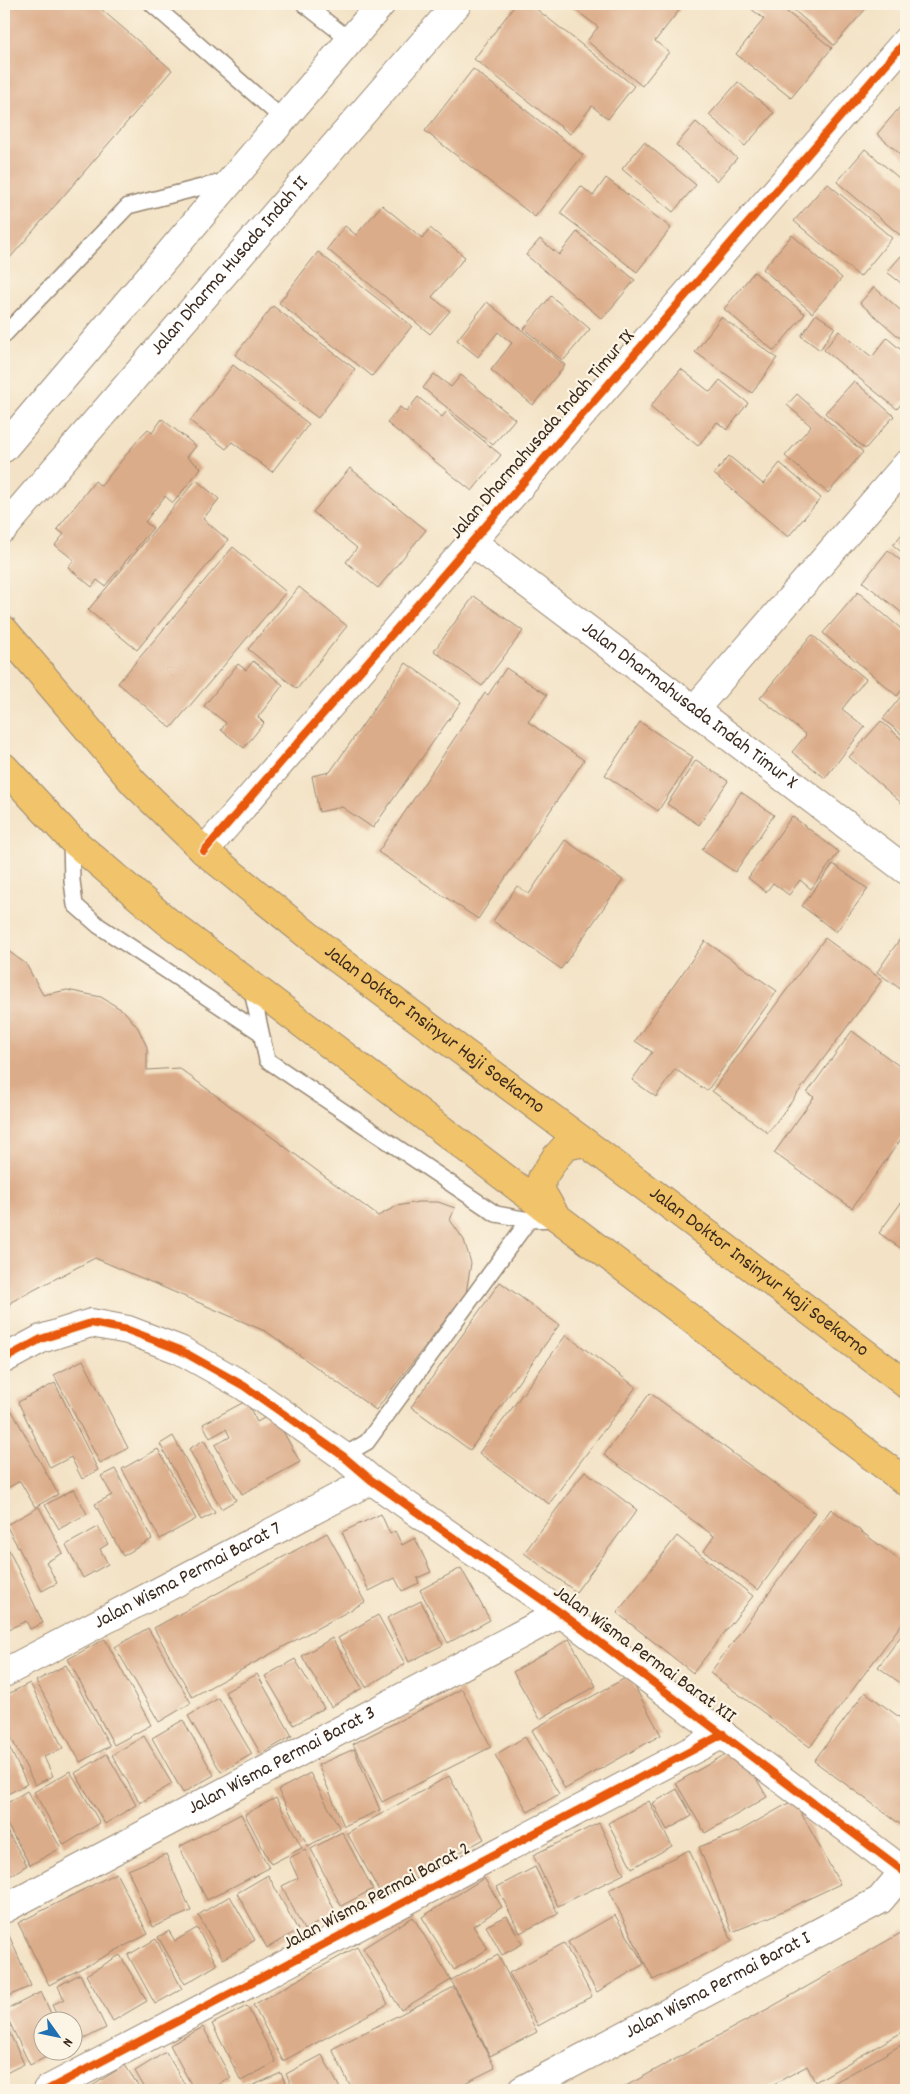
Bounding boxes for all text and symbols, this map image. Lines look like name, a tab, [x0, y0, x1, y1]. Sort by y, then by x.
street label: Jalan Dharma Husada Indah II	[145, 170, 316, 362]
street label: Jalan Dharmahusada Indah Timur IX	[444, 324, 642, 546]
street label: Jalan Dharmahusada Indah Timur X	[575, 615, 803, 797]
street label: Jalan Doktor Insinyur Haji Soekarno	[317, 939, 550, 1122]
street label: Jalan Doktor Insinyur Haji Soekarno	[643, 1180, 874, 1365]
street label: Jalan Wisma Permai Barat 7	[90, 1515, 287, 1637]
street label: Jalan Wisma Permai Barat XII	[547, 1579, 741, 1731]
street label: Jalan Wisma Permai Barat 3	[183, 1700, 381, 1823]
street label: Jalan Wisma Permai Barat 2	[278, 1836, 476, 1958]
street label: Jalan Wisma Permai Barat I	[620, 1925, 816, 2047]
north arrow	[32, 2012, 82, 2062]
text: N	[57, 2034, 77, 2050]

